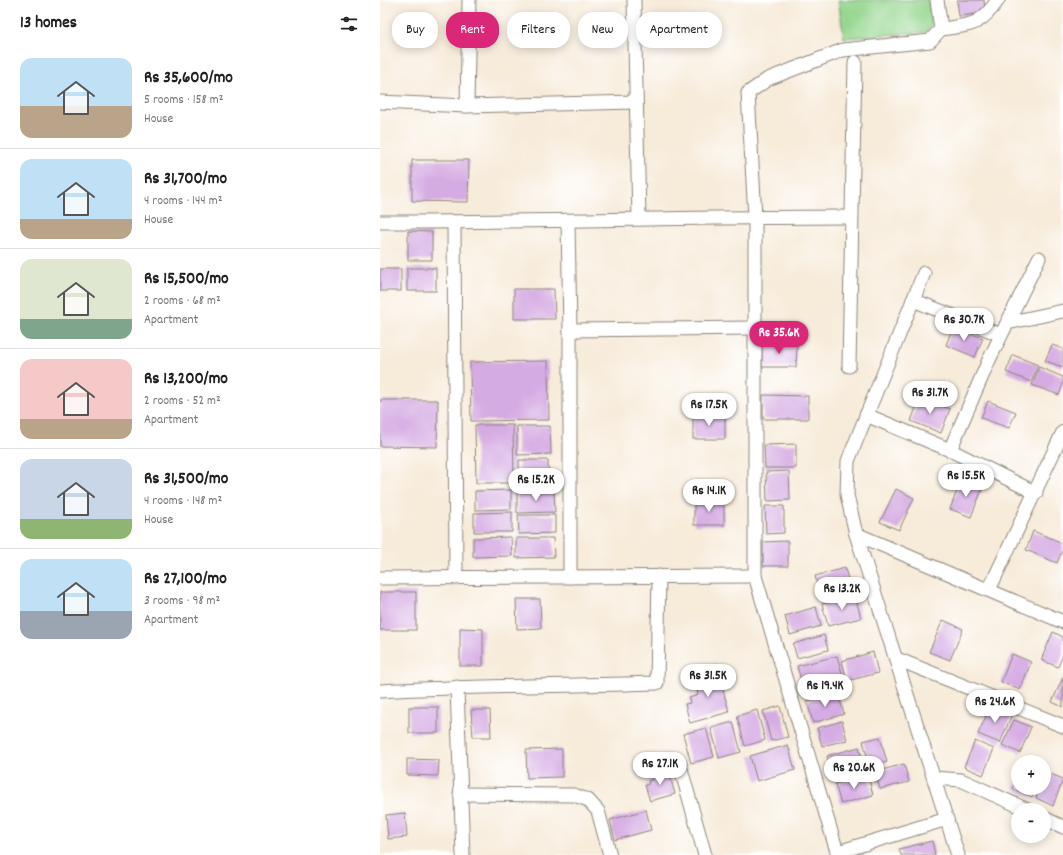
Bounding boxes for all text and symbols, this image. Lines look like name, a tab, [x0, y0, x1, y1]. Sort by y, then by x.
text: 13 homes	[20, 12, 77, 36]
chip: Buy	[392, 12, 438, 48]
chip: Rent	[446, 12, 499, 48]
chip: Filters	[507, 12, 570, 48]
chip: New	[578, 12, 628, 48]
chip: Apartment	[636, 12, 722, 48]
icon: filters	[338, 13, 360, 35]
text: Rs 35,600/mo	[144, 67, 233, 91]
icon: home	[52, 74, 100, 122]
text: 5 rooms · 158 m²	[144, 91, 223, 110]
text: House	[144, 110, 173, 129]
text: Rs 31,700/mo	[144, 168, 227, 192]
icon: home	[52, 175, 100, 223]
text: 4 rooms · 144 m²	[144, 192, 222, 211]
text: House	[144, 211, 173, 230]
text: Rs 15,500/mo	[144, 268, 229, 292]
icon: home	[52, 275, 100, 323]
text: 2 rooms · 68 m²	[144, 292, 221, 311]
pin: Rs 30.7K	[923, 308, 1005, 342]
text: Apartment	[144, 311, 198, 330]
text: Rs 30.7K	[944, 311, 984, 330]
pin: Rs 35.6K	[738, 321, 820, 355]
text: Rs 35.6K	[758, 324, 800, 343]
text: Rs 13,200/mo	[144, 368, 228, 392]
icon: home	[52, 375, 100, 423]
pin: Rs 31.7K	[889, 381, 971, 415]
text: Rs 31.7K	[912, 384, 948, 403]
text: 2 rooms · 52 m²	[144, 392, 221, 411]
pin: Rs 17.5K	[668, 393, 750, 427]
text: Rs 17.5K	[691, 396, 727, 415]
text: Apartment	[144, 411, 198, 430]
pin: Rs 15.5K	[925, 464, 1007, 498]
text: Rs 15.5K	[947, 467, 985, 486]
text: Rs 31,500/mo	[144, 468, 228, 492]
pin: Rs 15.2K	[495, 468, 577, 502]
text: Rs 15.2K	[517, 471, 555, 490]
icon: home	[52, 475, 100, 523]
pin: Rs 14.1K	[668, 479, 750, 513]
text: Rs 14.1K	[692, 482, 726, 501]
text: 4 rooms · 148 m²	[144, 492, 222, 511]
text: House	[144, 511, 173, 530]
text: Rs 27,100/mo	[144, 568, 227, 592]
icon: home	[52, 575, 100, 623]
pin: Rs 13.2K	[801, 577, 883, 611]
text: Rs 13.2K	[823, 580, 861, 599]
text: 3 rooms · 98 m²	[144, 592, 220, 611]
text: Apartment	[144, 611, 198, 630]
pin: Rs 31.5K	[667, 664, 749, 698]
text: Rs 31.5K	[689, 667, 727, 686]
pin: Rs 19.4K	[784, 674, 866, 708]
text: Rs 19.4K	[806, 677, 844, 696]
pin: Rs 24.6K	[954, 690, 1036, 724]
text: Rs 24.6K	[975, 693, 1015, 712]
pin: Rs 27.1K	[619, 752, 701, 786]
text: Rs 27.1K	[642, 755, 678, 774]
map controls	[1011, 755, 1051, 843]
button: +	[1011, 755, 1051, 795]
pin: Rs 20.6K	[813, 756, 895, 790]
text: Rs 20.6K	[833, 759, 875, 778]
button: −	[1011, 803, 1051, 843]

